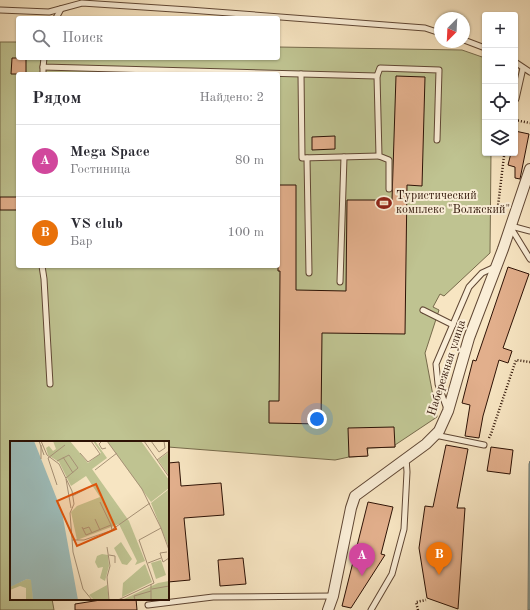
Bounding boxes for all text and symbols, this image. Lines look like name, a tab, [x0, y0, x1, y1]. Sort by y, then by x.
north arrow	[434, 12, 470, 48]
map controls	[482, 12, 518, 156]
button: +	[482, 12, 518, 48]
search box	[16, 16, 280, 60]
icon: search	[30, 27, 52, 49]
text: Поиск	[62, 31, 103, 46]
button: −	[482, 48, 518, 84]
button: locate	[482, 84, 518, 120]
text: Рядом	[32, 90, 81, 107]
text: Найдено: 2	[200, 91, 264, 104]
button: layers	[482, 120, 518, 156]
text: Mega Space	[70, 145, 150, 160]
text: A	[40, 154, 50, 167]
text: 80 m	[235, 154, 264, 167]
text: Гостиница	[70, 163, 130, 176]
place label: Туристический комплекс "Волжский"	[396, 190, 510, 216]
sports icon: Туристический комплекс "Волжский"	[375, 194, 393, 212]
text: VS club	[70, 217, 123, 232]
text: B	[40, 226, 50, 239]
text: 100 m	[227, 226, 264, 239]
text: Бар	[70, 235, 92, 248]
street label: Набережная улица	[426, 319, 468, 417]
your location	[307, 409, 327, 429]
inset map	[10, 441, 169, 600]
pin: B	[426, 542, 452, 575]
pin: A	[349, 543, 375, 576]

